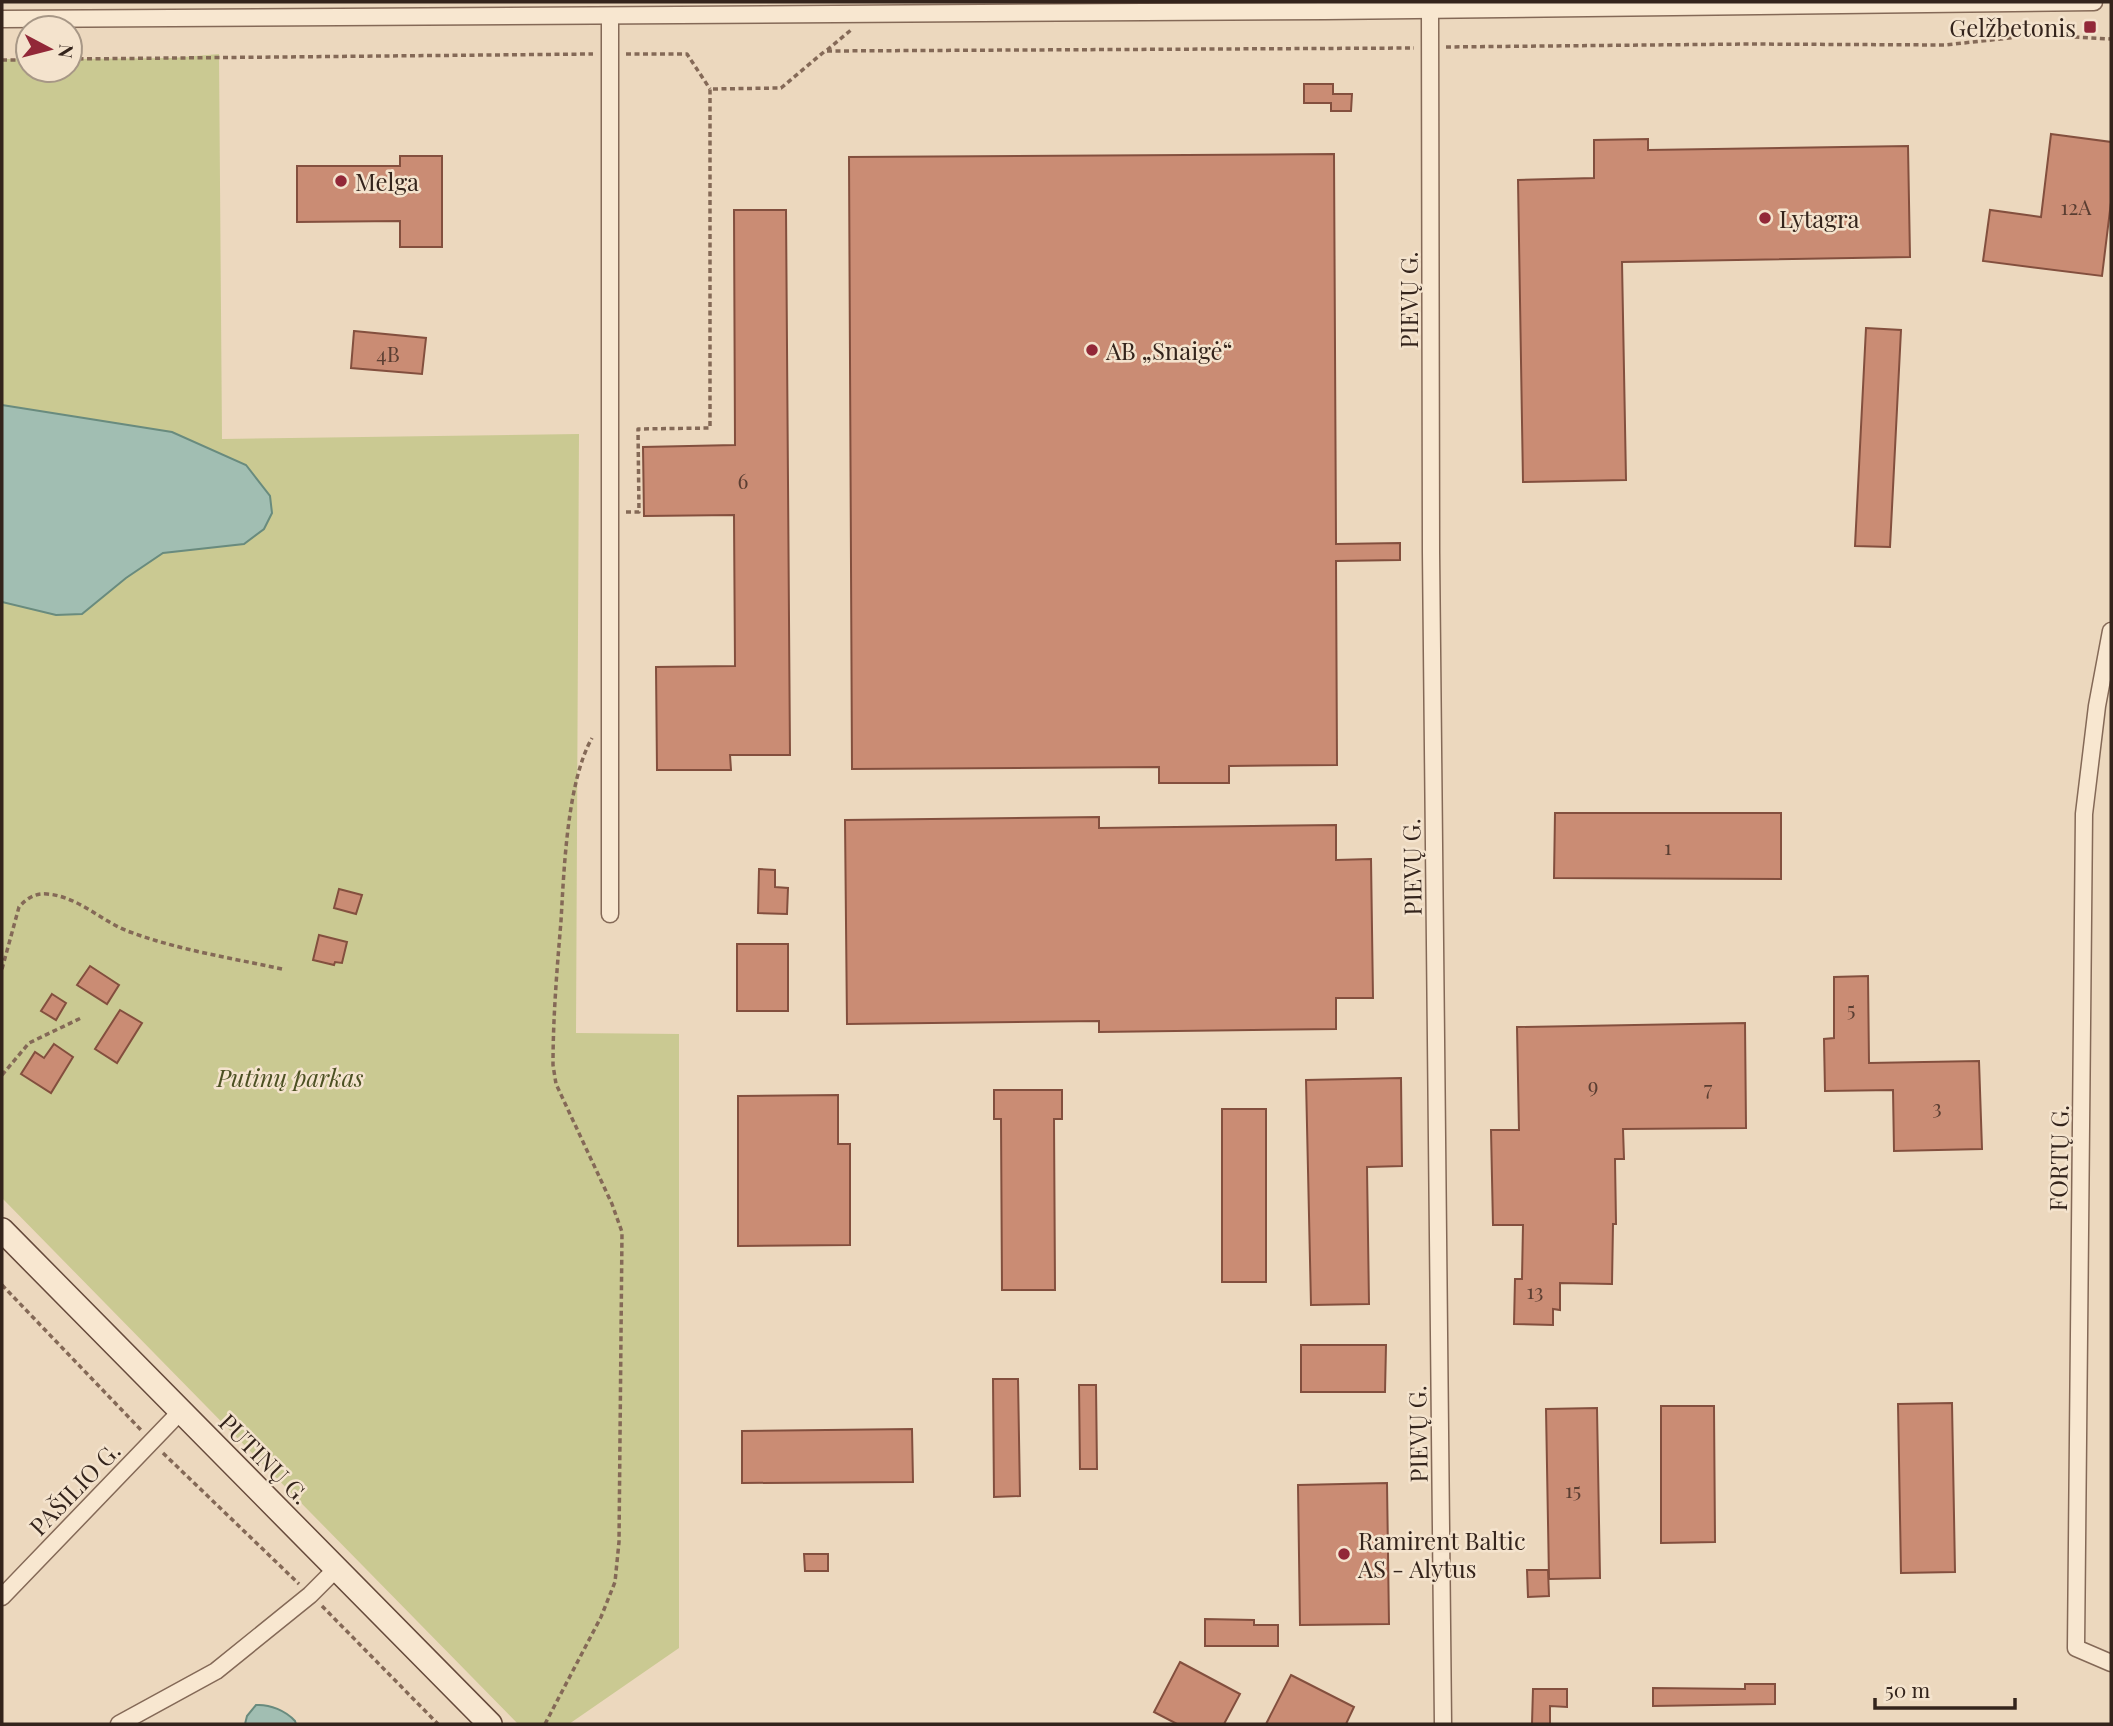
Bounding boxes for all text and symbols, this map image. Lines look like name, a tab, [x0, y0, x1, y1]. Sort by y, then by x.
place label: Gelžbetonis	[1949, 11, 2076, 43]
north arrow	[14, 14, 84, 84]
marker: Gelžbetonis	[2082, 19, 2098, 35]
text: N	[53, 43, 81, 60]
place label: Melga	[355, 165, 419, 197]
marker: Melga	[333, 173, 349, 189]
house number: 12A	[2060, 192, 2092, 220]
place label: Lytagra	[1779, 202, 1860, 234]
marker: Lytagra	[1757, 210, 1773, 226]
street label: PIEVŲ G.	[1392, 251, 1424, 349]
place label: AB „Snaigė“	[1105, 334, 1233, 366]
house number: 4B	[376, 339, 400, 367]
marker: AB „Snaigė“	[1084, 342, 1100, 358]
house number: 6	[738, 466, 749, 494]
street label: PIEVŲ G.	[1394, 818, 1428, 916]
house number: 1	[1664, 832, 1672, 860]
house number: 5	[1847, 994, 1855, 1022]
park label: Putinų parkas	[216, 1061, 363, 1093]
house number: 9	[1588, 1070, 1598, 1098]
house number: 7	[1704, 1073, 1713, 1101]
house number: 3	[1932, 1092, 1942, 1120]
street label: FORTŲ G.	[2041, 1104, 2075, 1212]
house number: 13	[1527, 1276, 1543, 1304]
street label: PIEVŲ G.	[1400, 1385, 1434, 1483]
street label: PUTINŲ G.	[213, 1406, 317, 1510]
street label: PAŠILIO G.	[22, 1434, 126, 1542]
house number: 15	[1565, 1475, 1581, 1503]
place label: Ramirent Baltic AS - Alytus	[1357, 1524, 1526, 1584]
marker: Ramirent Baltic AS - Alytus	[1336, 1546, 1352, 1562]
scale bar	[1875, 1666, 2015, 1710]
text: 50 m	[1885, 1675, 1931, 1703]

